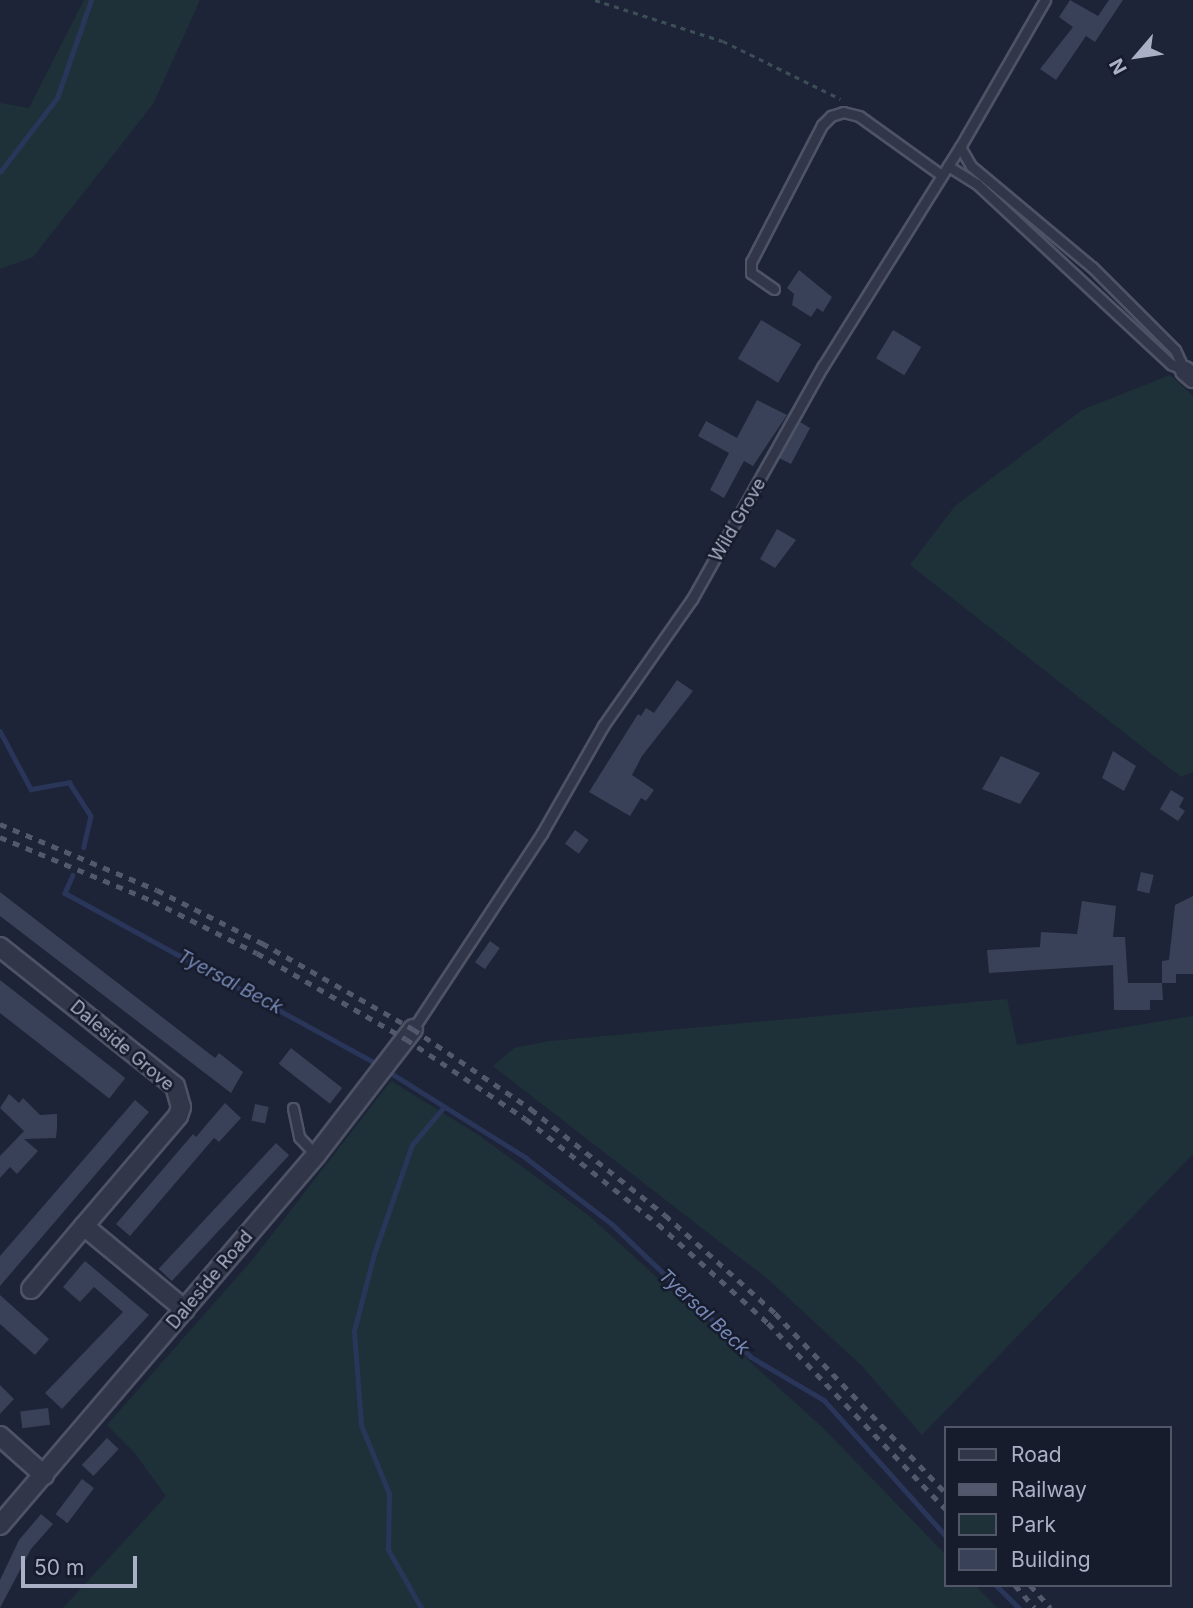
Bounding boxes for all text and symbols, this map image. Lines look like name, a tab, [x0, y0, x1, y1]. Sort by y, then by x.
north arrow	[1102, 21, 1172, 91]
text: N	[1105, 55, 1132, 78]
street label: Wild Grove	[705, 474, 771, 566]
water label: Tyersal Beck	[174, 945, 286, 1019]
street label: Daleside Grove	[66, 996, 178, 1096]
street label: Daleside Road	[163, 1226, 257, 1334]
water label: Tyersal Beck	[654, 1264, 754, 1360]
legend	[944, 1426, 1172, 1587]
text: Road	[1011, 1442, 1062, 1467]
text: Railway	[1011, 1477, 1087, 1502]
text: Park	[1011, 1512, 1056, 1537]
scale bar	[24, 1542, 140, 1586]
text: Building	[1011, 1547, 1091, 1572]
text: 50 m	[34, 1555, 84, 1580]

